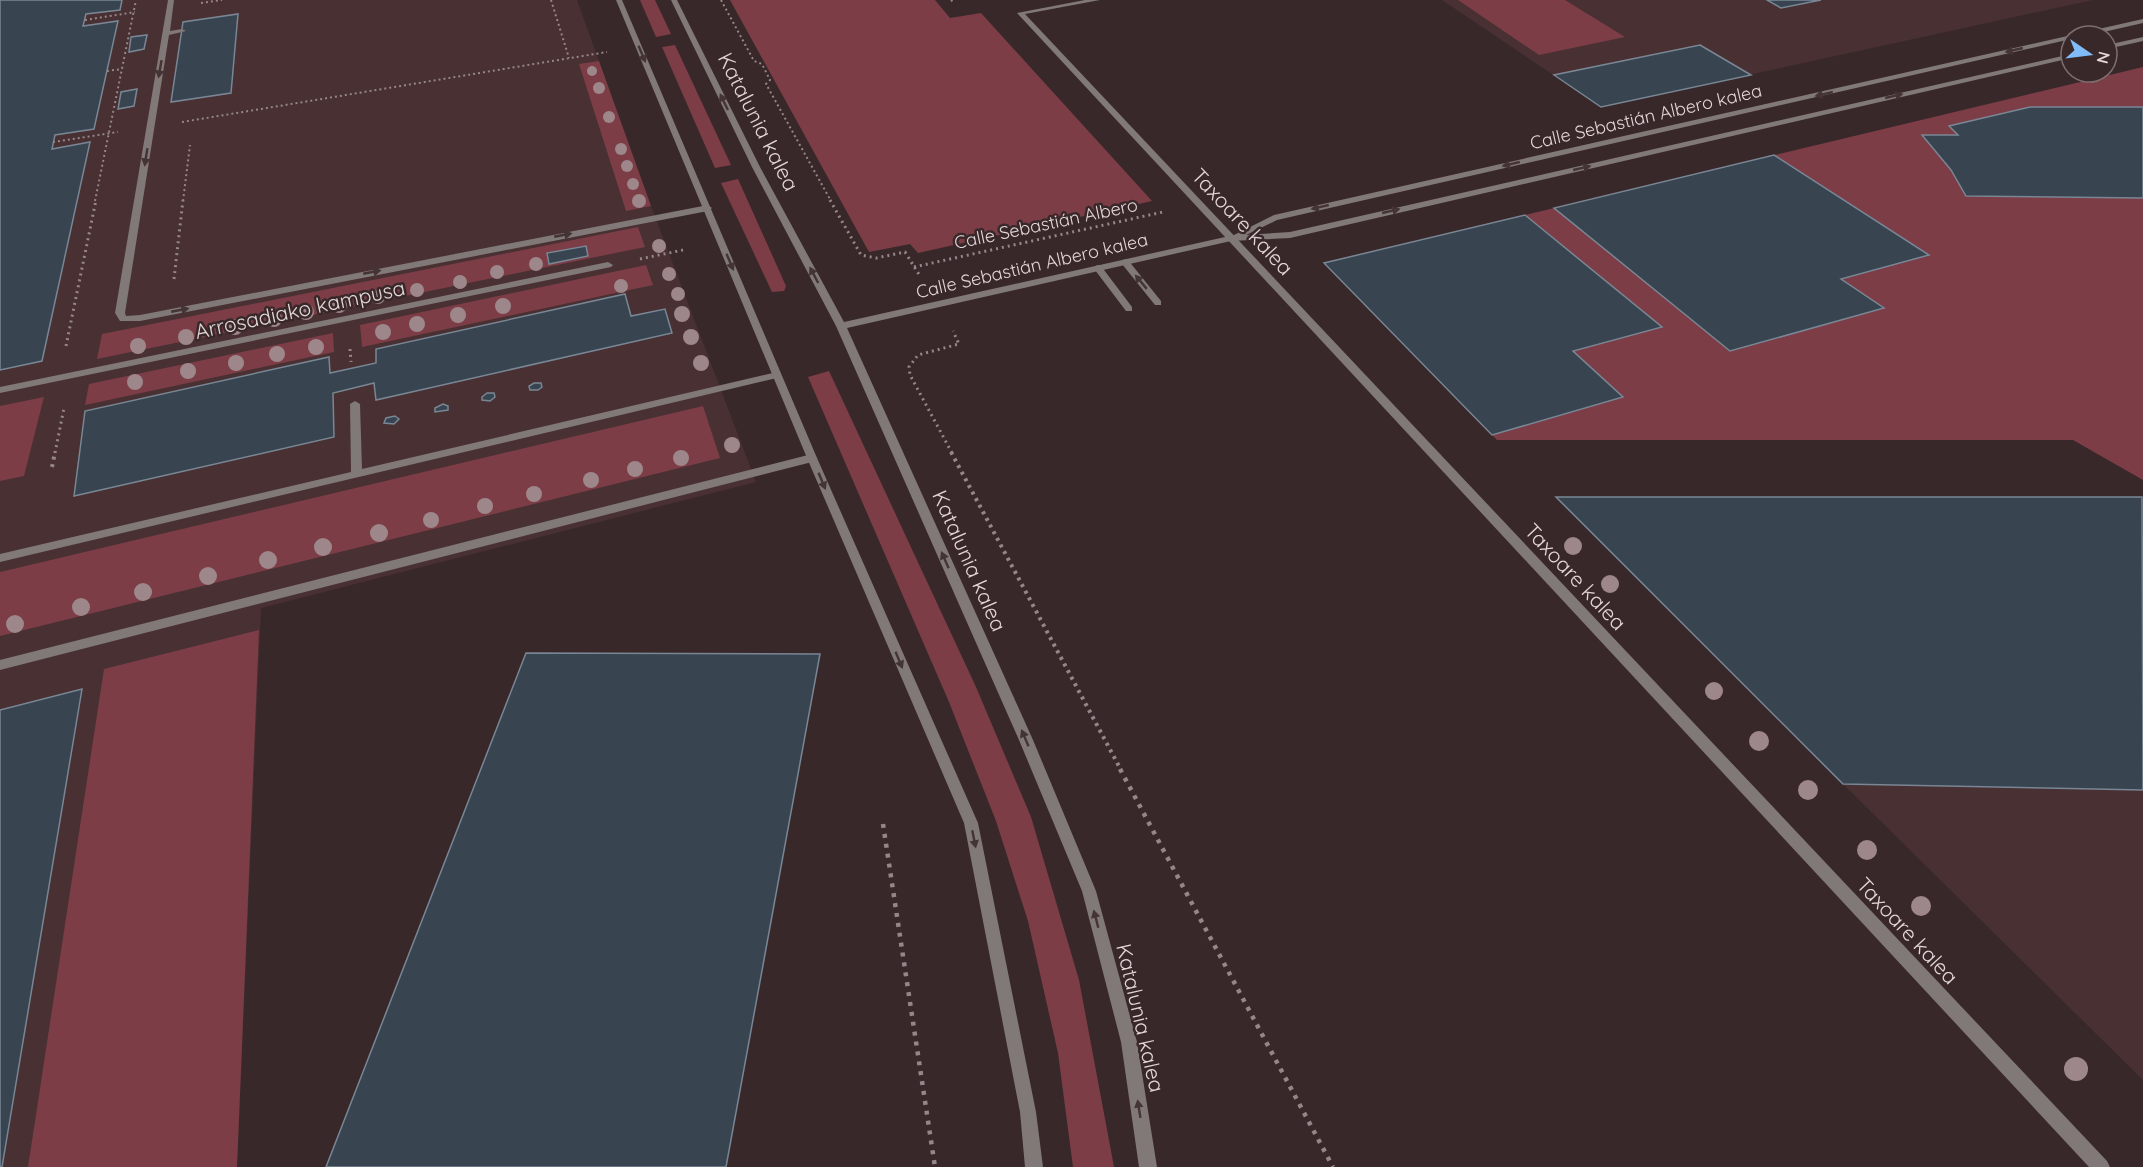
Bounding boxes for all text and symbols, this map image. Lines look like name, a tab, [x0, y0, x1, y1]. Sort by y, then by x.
north arrow	[2059, 24, 2119, 84]
one-way arrow	[637, 45, 647, 63]
one-way arrow	[2005, 46, 2023, 56]
street label: Katalunia kalea	[713, 48, 805, 195]
text: N	[2092, 50, 2115, 66]
one-way arrow	[155, 60, 164, 79]
street label: Calle Sebastián Albero kalea	[1528, 79, 1764, 154]
one-way arrow	[1815, 89, 1833, 99]
one-way arrow	[1885, 91, 1904, 101]
one-way arrow	[719, 93, 728, 110]
one-way arrow	[141, 148, 150, 167]
one-way arrow	[1501, 160, 1520, 170]
street label: Taxoare kalea	[1186, 162, 1299, 280]
one-way arrow	[1572, 163, 1591, 172]
street label: Calle Sebastián Albero	[952, 193, 1140, 254]
one-way arrow	[1311, 203, 1330, 213]
one-way arrow	[1382, 206, 1401, 216]
street label: Calle Sebastián Albero kalea	[914, 228, 1150, 303]
one-way arrow	[554, 230, 573, 239]
one-way arrow	[726, 253, 735, 271]
one-way arrow	[809, 266, 819, 284]
one-way arrow	[362, 267, 381, 276]
street label: Arrosadiako kampusa	[192, 274, 407, 344]
one-way arrow	[1136, 275, 1148, 290]
one-way arrow	[171, 305, 190, 314]
one-way arrow	[817, 472, 827, 490]
street label: Katalunia kalea	[927, 486, 1013, 635]
street label: Taxoare kalea	[1519, 517, 1632, 635]
one-way arrow	[941, 551, 950, 568]
one-way arrow	[895, 651, 904, 668]
one-way arrow	[1020, 728, 1030, 746]
one-way arrow	[970, 830, 979, 849]
street label: Taxoare kalea	[1851, 871, 1964, 989]
one-way arrow	[1091, 910, 1100, 928]
street label: Katalunia kalea	[1111, 941, 1171, 1095]
one-way arrow	[1134, 1100, 1143, 1119]

